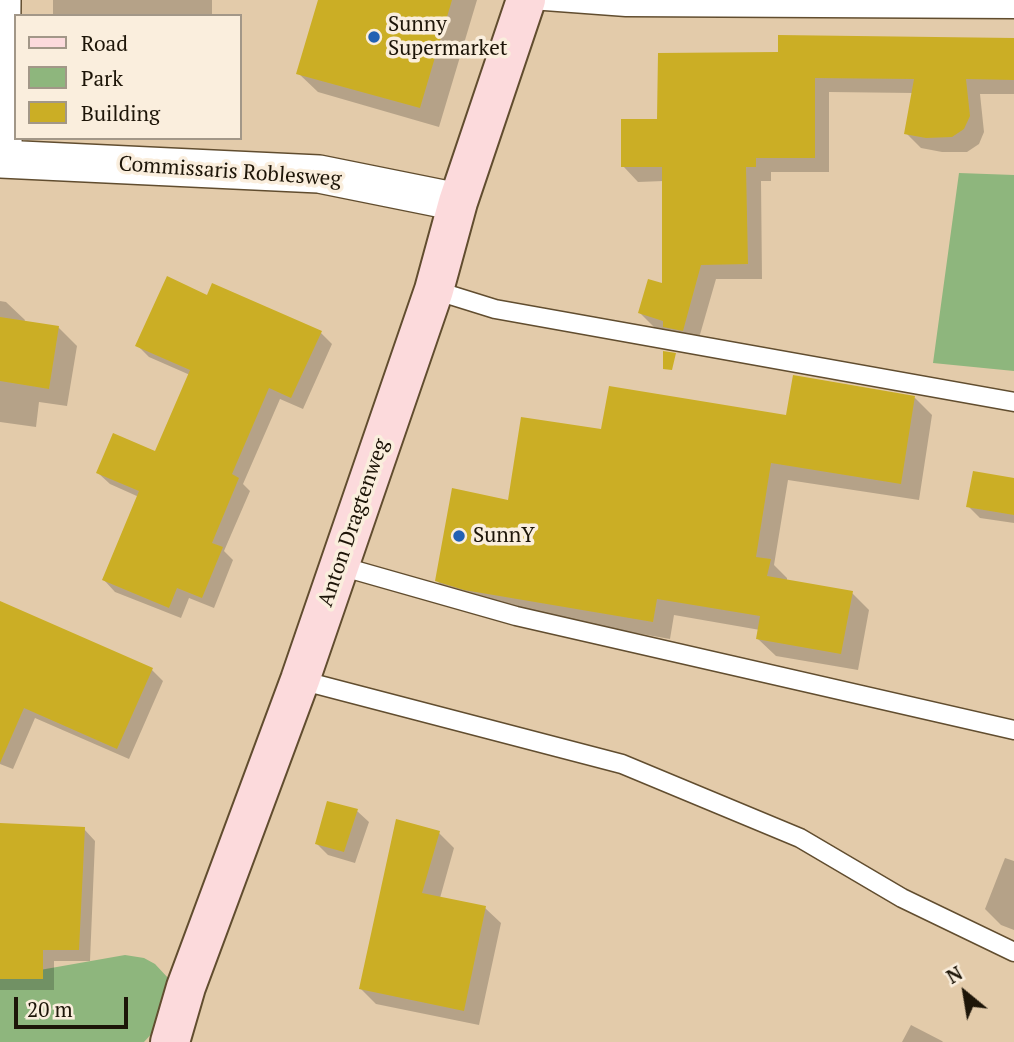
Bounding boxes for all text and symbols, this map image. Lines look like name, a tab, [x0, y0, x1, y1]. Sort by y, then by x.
place label: Sunny Supermarket	[388, 12, 508, 62]
legend	[14, 14, 242, 140]
text: Road	[81, 29, 128, 57]
marker: Sunny Supermarket	[366, 29, 382, 45]
text: Park	[81, 64, 123, 92]
text: Building	[81, 99, 160, 127]
street label: Commissaris Roblesweg	[118, 152, 342, 192]
street label: Anton Dragtenweg	[313, 436, 395, 610]
place label: SunnY	[473, 523, 535, 549]
marker: SunnY	[451, 528, 467, 544]
north arrow	[930, 958, 1000, 1028]
text: N	[942, 960, 967, 989]
scale bar	[18, 982, 131, 1026]
text: 20 m	[27, 995, 73, 1023]

